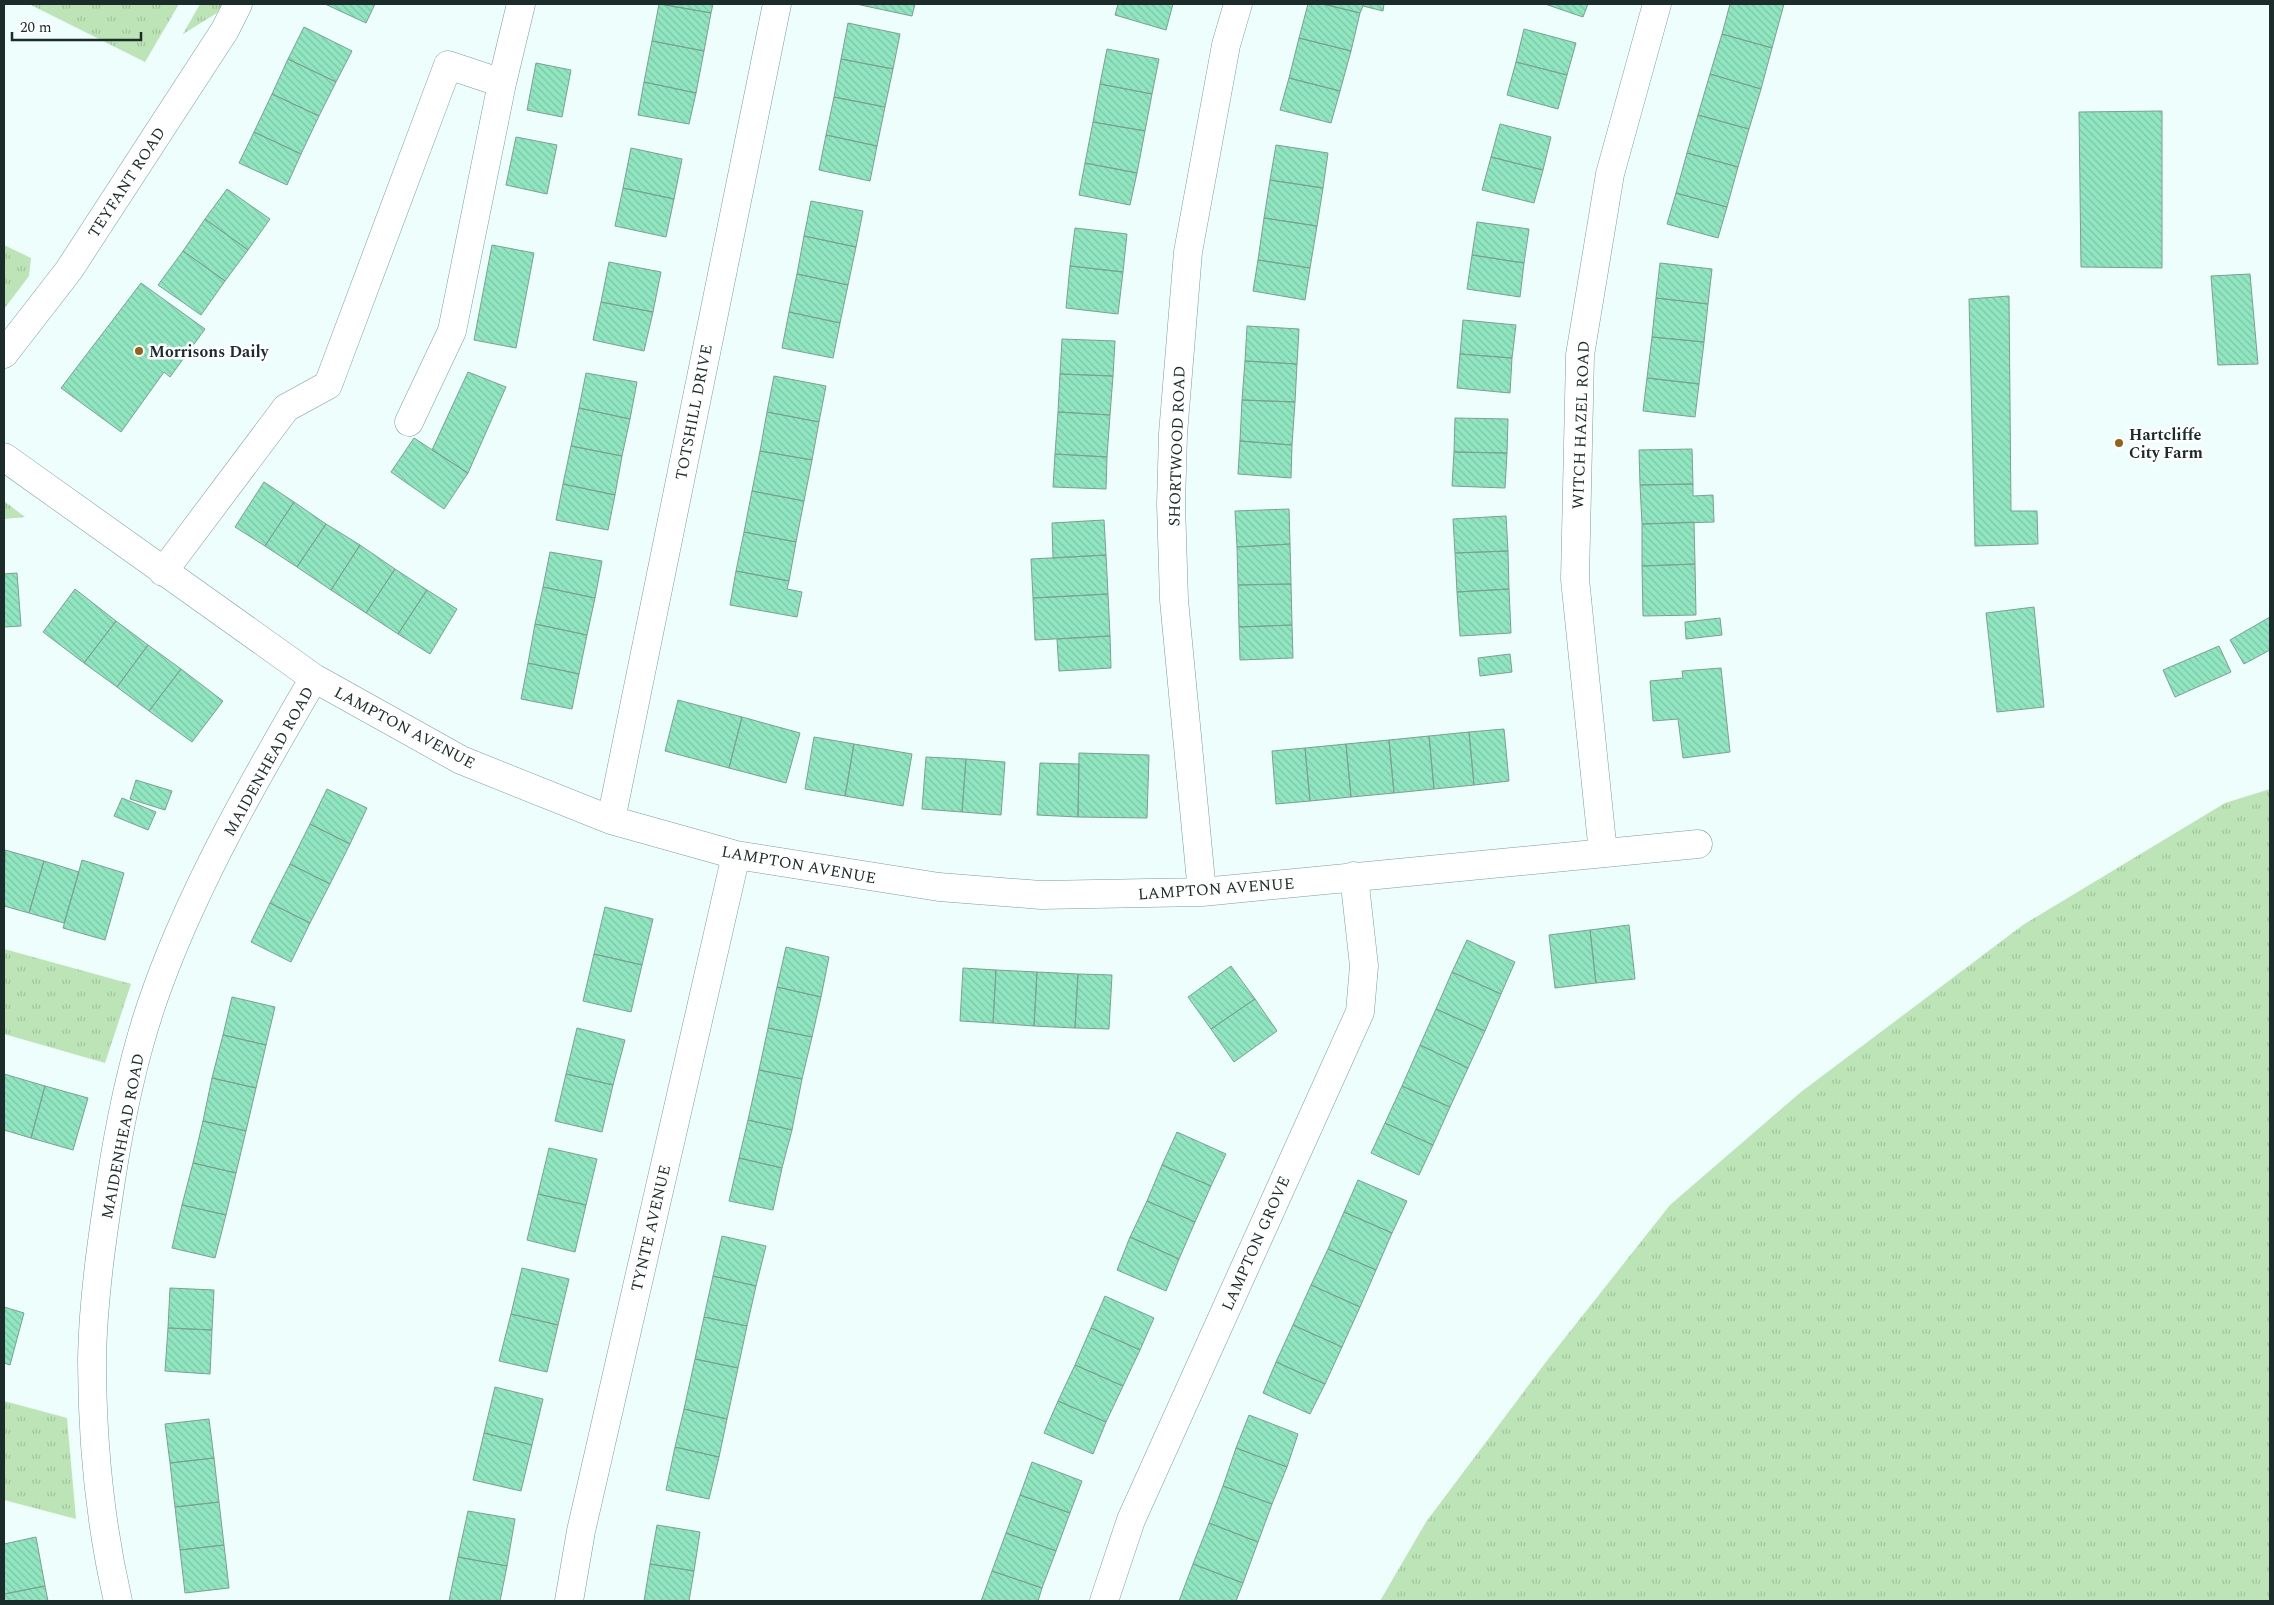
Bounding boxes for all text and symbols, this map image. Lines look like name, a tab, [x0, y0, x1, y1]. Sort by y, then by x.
scale bar	[12, 10, 141, 42]
text: 20 m	[20, 16, 52, 39]
street label: TEYFANT ROAD	[82, 122, 172, 243]
place label: Morrisons Daily	[149, 340, 270, 364]
street label: WITCH HAZEL ROAD	[1566, 340, 1596, 510]
street label: TOTSHILL DRIVE	[669, 342, 719, 482]
marker: Morrisons Daily	[133, 345, 145, 357]
street label: SHORTWOOD ROAD	[1162, 365, 1192, 527]
place label: Hartcliffe City Farm	[2129, 423, 2203, 465]
marker: Hartcliffe City Farm	[2113, 437, 2125, 449]
street label: LAMPTON AVENUE	[330, 681, 479, 775]
street label: MAIDENHEAD ROAD	[218, 682, 320, 841]
street label: LAMPTON AVENUE	[720, 840, 878, 890]
street label: LAMPTON AVENUE	[1137, 872, 1295, 906]
street label: MAIDENHEAD ROAD	[95, 1051, 151, 1221]
street label: TYNTE AVENUE	[625, 1163, 677, 1294]
street label: LAMPTON GROVE	[1215, 1172, 1296, 1315]

